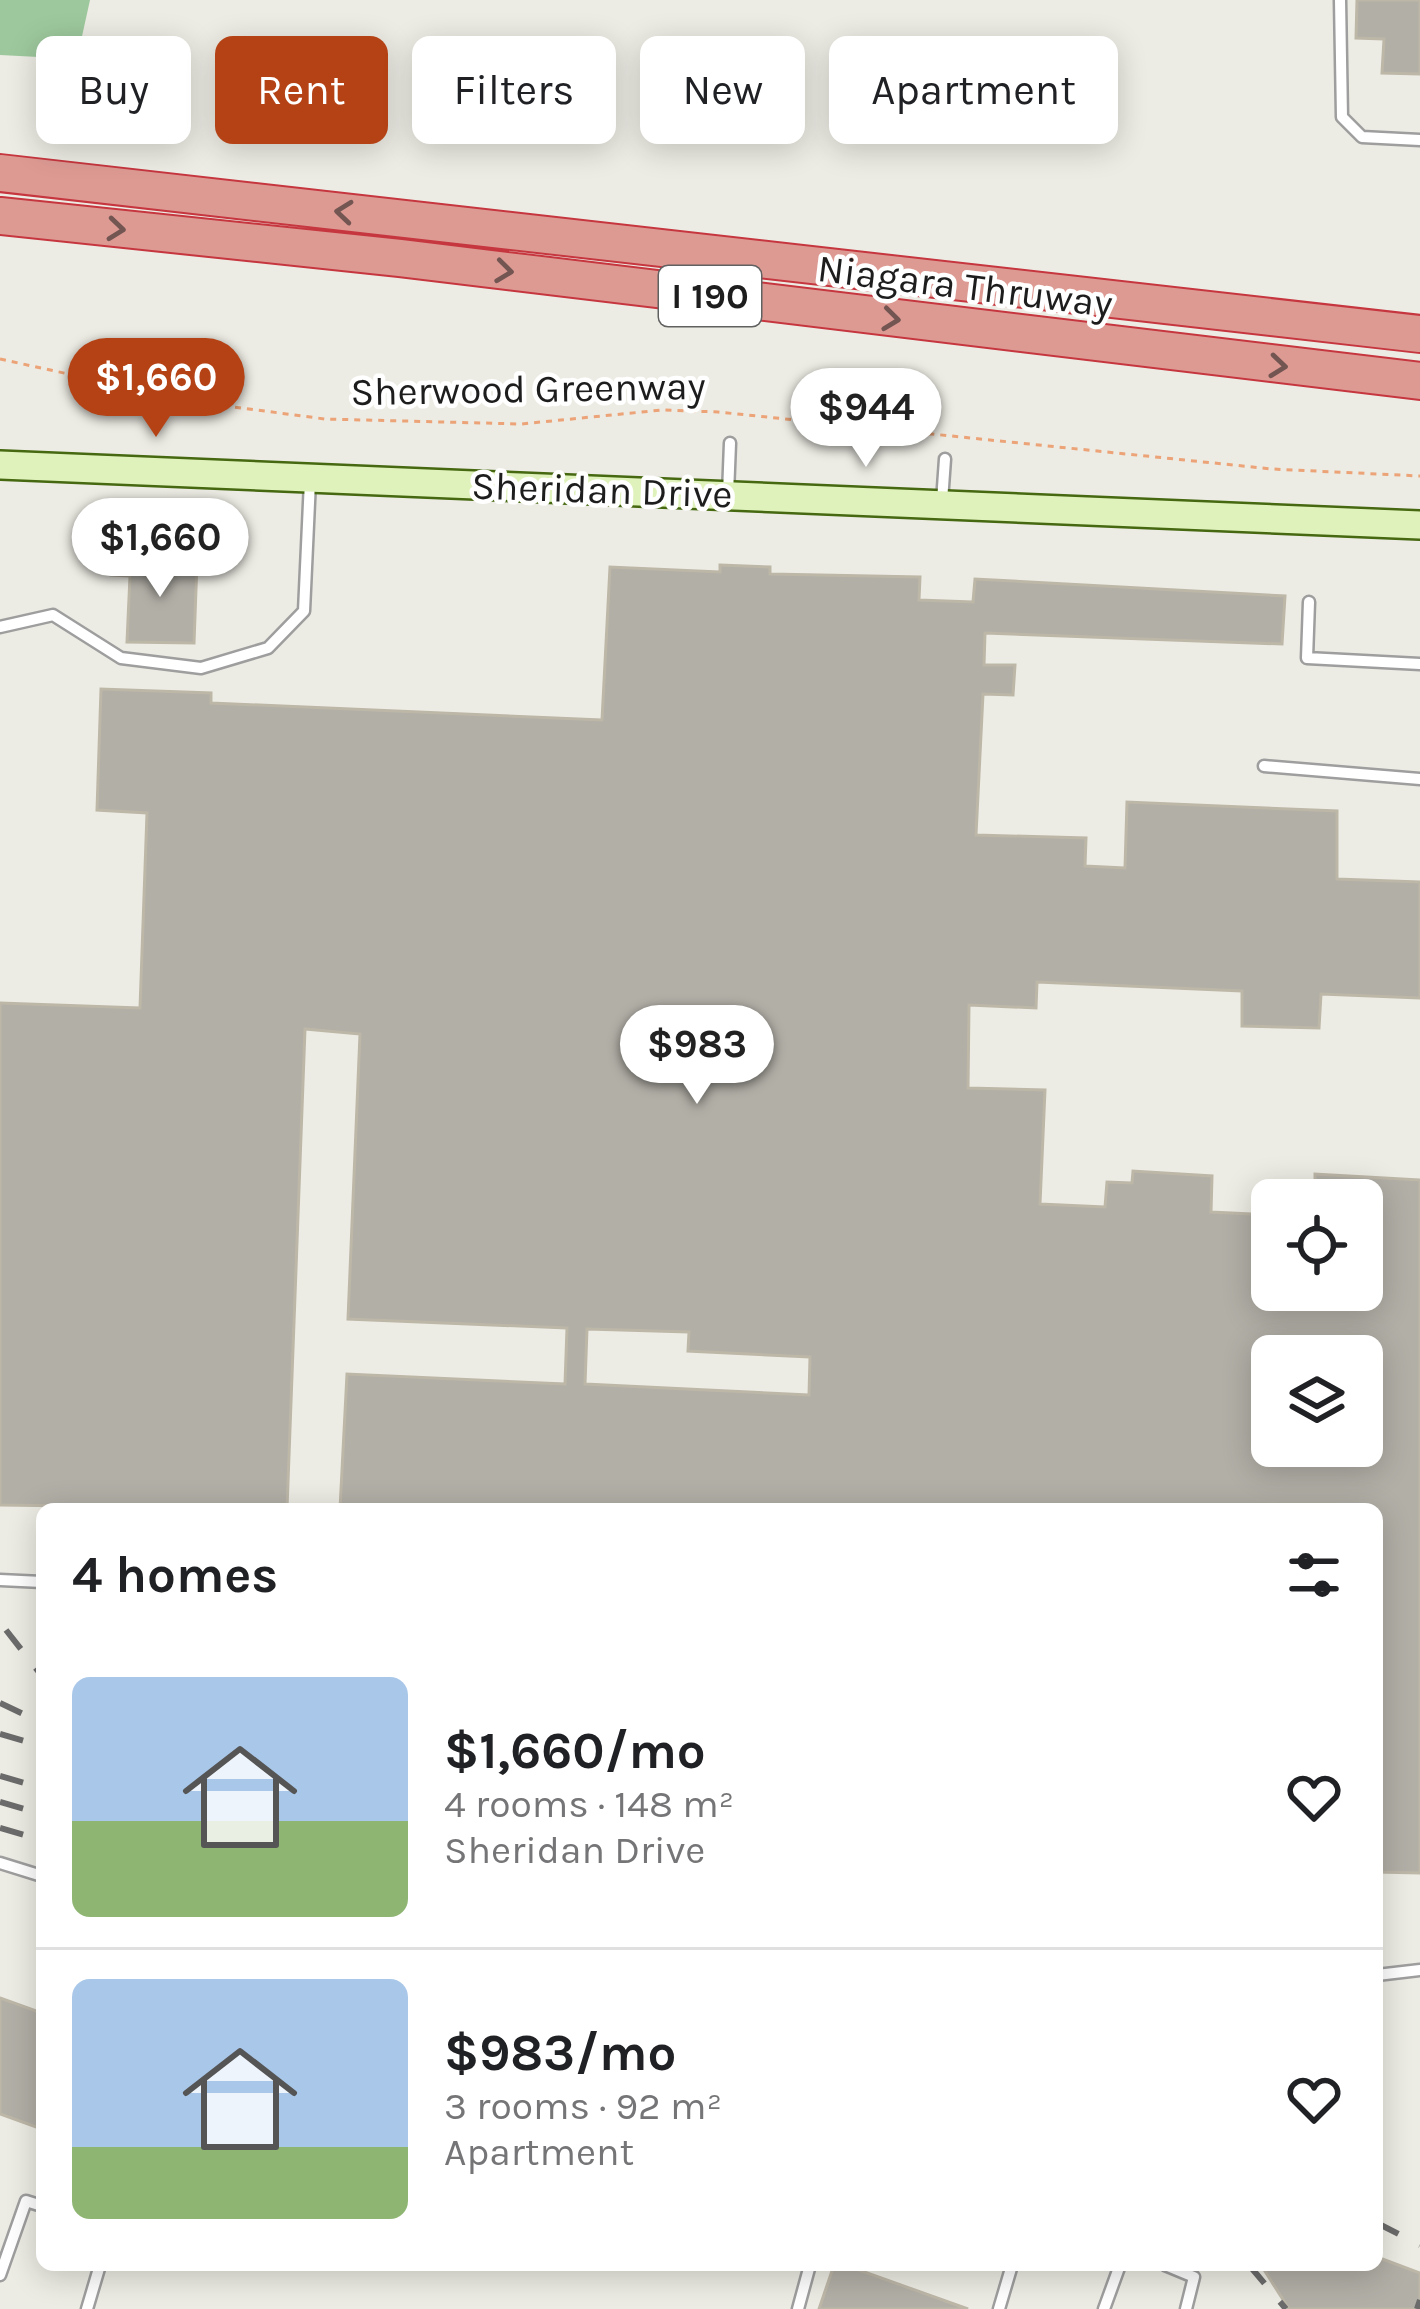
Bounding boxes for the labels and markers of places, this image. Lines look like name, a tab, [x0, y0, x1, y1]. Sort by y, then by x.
pin: $1,660	[58, 338, 254, 440]
pin: $944	[795, 368, 937, 470]
pin: $1,660	[62, 498, 258, 600]
pin: $983	[626, 1005, 768, 1107]

